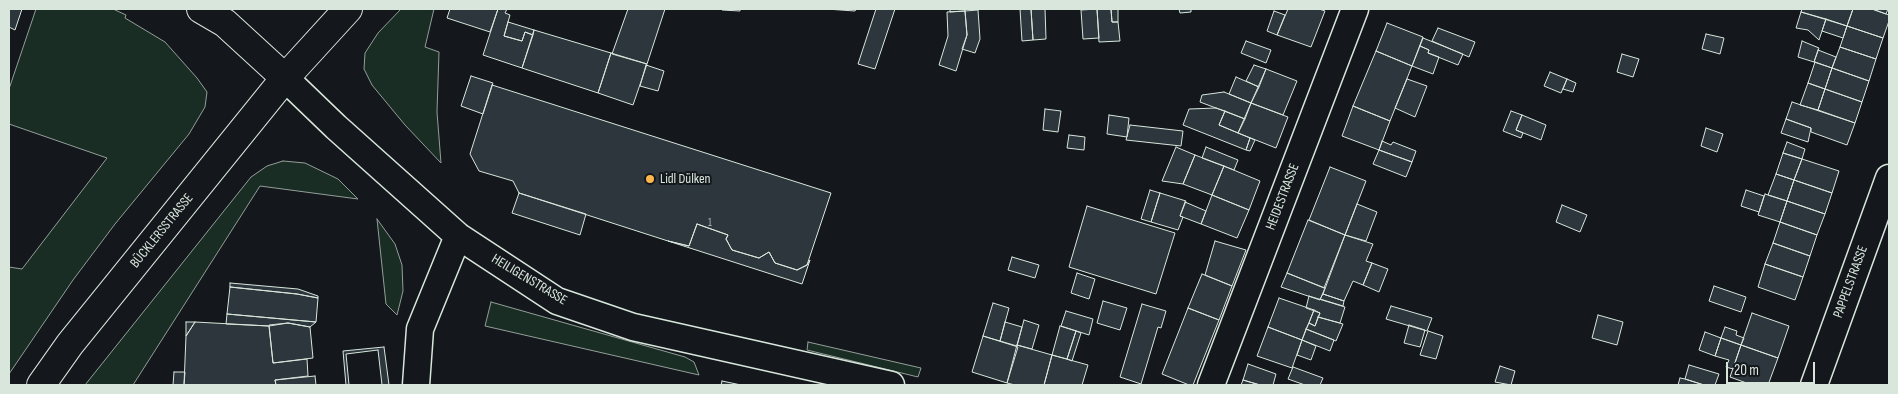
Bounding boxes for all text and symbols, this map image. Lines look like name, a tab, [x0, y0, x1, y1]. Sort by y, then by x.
street label: HEIDESTRASSE	[1263, 161, 1303, 233]
place label: Lidl Dülken	[660, 171, 711, 187]
marker: Lidl Dülken	[644, 173, 656, 185]
street label: BÜCKLERSSTRASSE	[127, 190, 197, 272]
house number: 1	[708, 216, 712, 230]
street label: PAPPELSTRASSE	[1830, 244, 1872, 320]
street label: HEILIGENSTRASSE	[488, 251, 570, 309]
scale bar	[1728, 352, 1817, 384]
text: 20 m	[1734, 361, 1759, 380]

